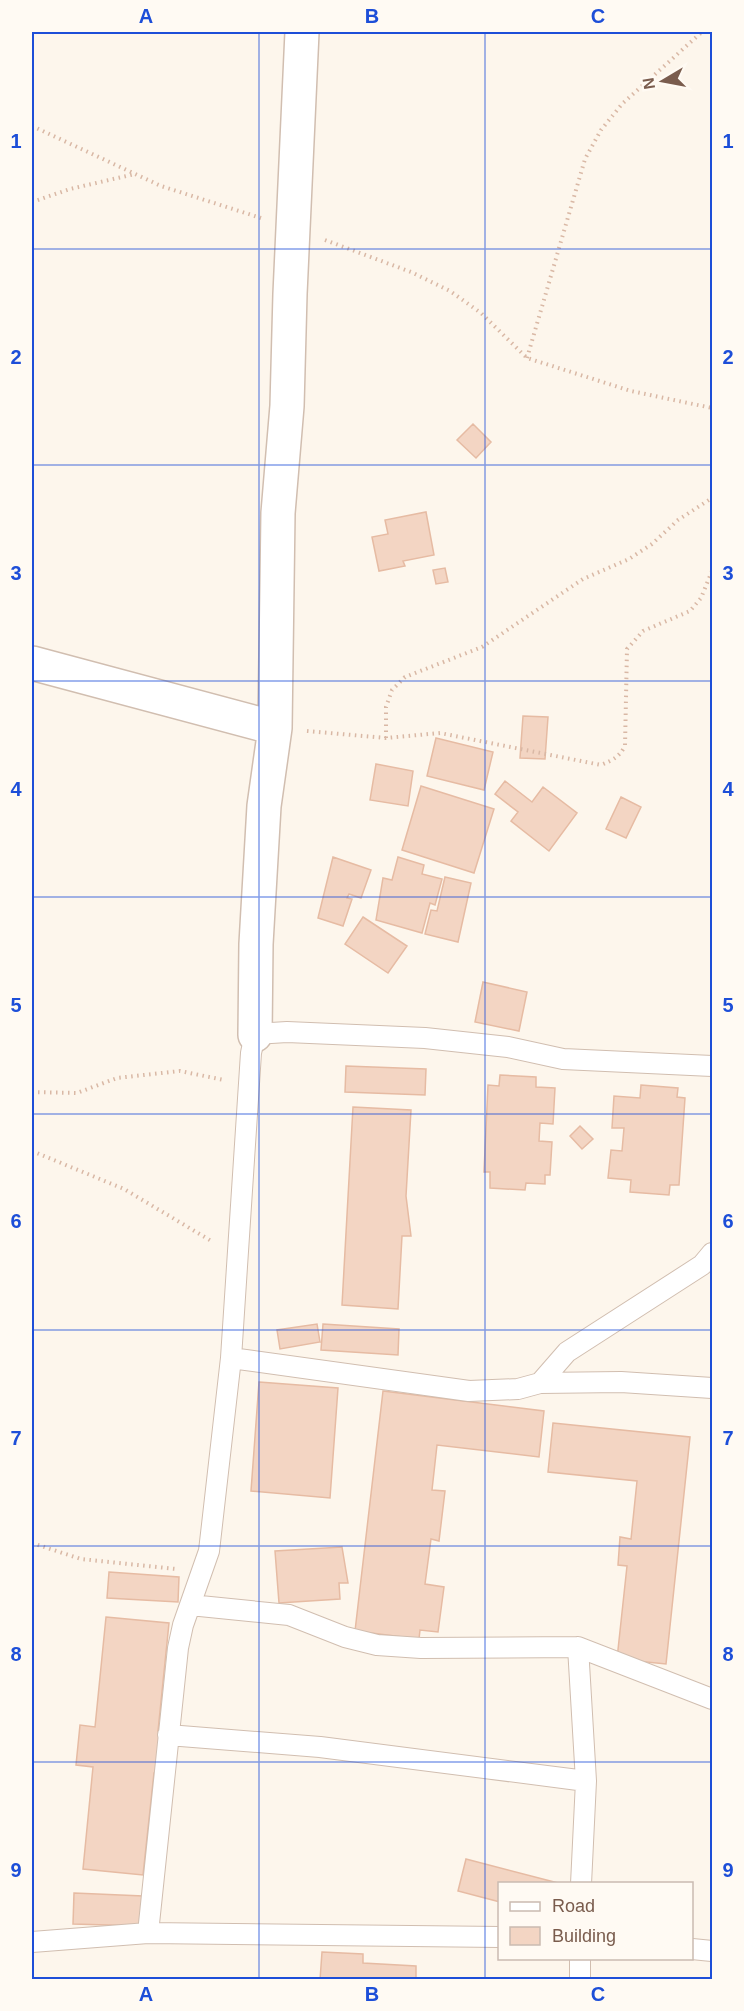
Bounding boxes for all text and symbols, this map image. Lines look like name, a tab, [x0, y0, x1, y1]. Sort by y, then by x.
text: A	[139, 5, 153, 27]
text: B	[365, 5, 379, 27]
text: C	[591, 5, 605, 27]
north arrow	[633, 51, 693, 111]
text: N	[639, 76, 658, 91]
text: 1	[10, 130, 22, 152]
text: 1	[722, 130, 734, 152]
text: 2	[10, 346, 22, 368]
text: 2	[722, 346, 734, 368]
text: 3	[10, 562, 22, 584]
text: 3	[722, 562, 734, 584]
text: 4	[10, 778, 22, 800]
text: 4	[722, 778, 734, 800]
text: 5	[10, 994, 22, 1016]
text: 5	[722, 994, 734, 1016]
text: 6	[10, 1210, 22, 1232]
text: 6	[722, 1210, 734, 1232]
text: 7	[10, 1427, 22, 1449]
text: 7	[722, 1427, 734, 1449]
text: 8	[10, 1643, 22, 1665]
text: 8	[722, 1643, 734, 1665]
text: 9	[10, 1859, 22, 1881]
text: 9	[722, 1859, 734, 1881]
legend	[498, 1882, 693, 1960]
text: Road	[552, 1896, 595, 1916]
text: Building	[552, 1926, 616, 1946]
text: A	[139, 1983, 153, 2005]
text: B	[365, 1983, 379, 2005]
text: C	[591, 1983, 605, 2005]

